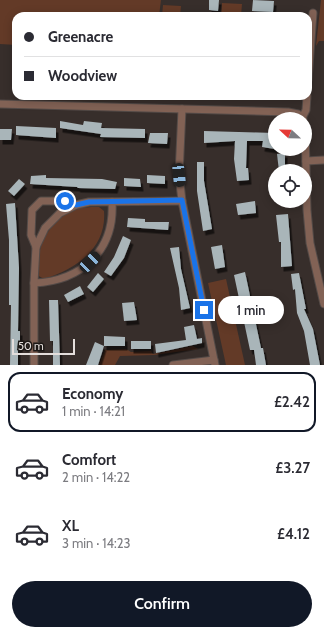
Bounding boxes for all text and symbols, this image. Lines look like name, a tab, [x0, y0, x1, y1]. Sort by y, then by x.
text: Greenacre	[48, 28, 113, 46]
text: Woodview	[48, 67, 117, 85]
north arrow	[268, 112, 312, 156]
map controls	[268, 112, 312, 208]
car	[172, 162, 186, 188]
button: locate	[268, 164, 312, 208]
route start	[56, 192, 74, 210]
car	[77, 249, 103, 275]
callout: 1 min	[218, 296, 284, 324]
route end	[195, 301, 213, 319]
text: 1 min	[236, 302, 266, 318]
scale bar	[12, 337, 75, 356]
text: 50 m	[18, 339, 44, 353]
icon: car	[14, 384, 50, 420]
text: Economy	[62, 385, 123, 403]
text: £2.42	[274, 393, 310, 411]
text: 1 min · 14:21	[62, 403, 125, 419]
icon: car	[14, 450, 50, 486]
text: Comfort	[62, 451, 116, 469]
text: £3.27	[275, 459, 310, 477]
text: 2 min · 14:22	[62, 469, 130, 485]
icon: car	[14, 516, 50, 552]
text: XL	[62, 517, 79, 535]
text: £4.12	[277, 525, 310, 543]
text: 3 min · 14:23	[62, 535, 131, 551]
button: Confirm	[12, 581, 312, 627]

